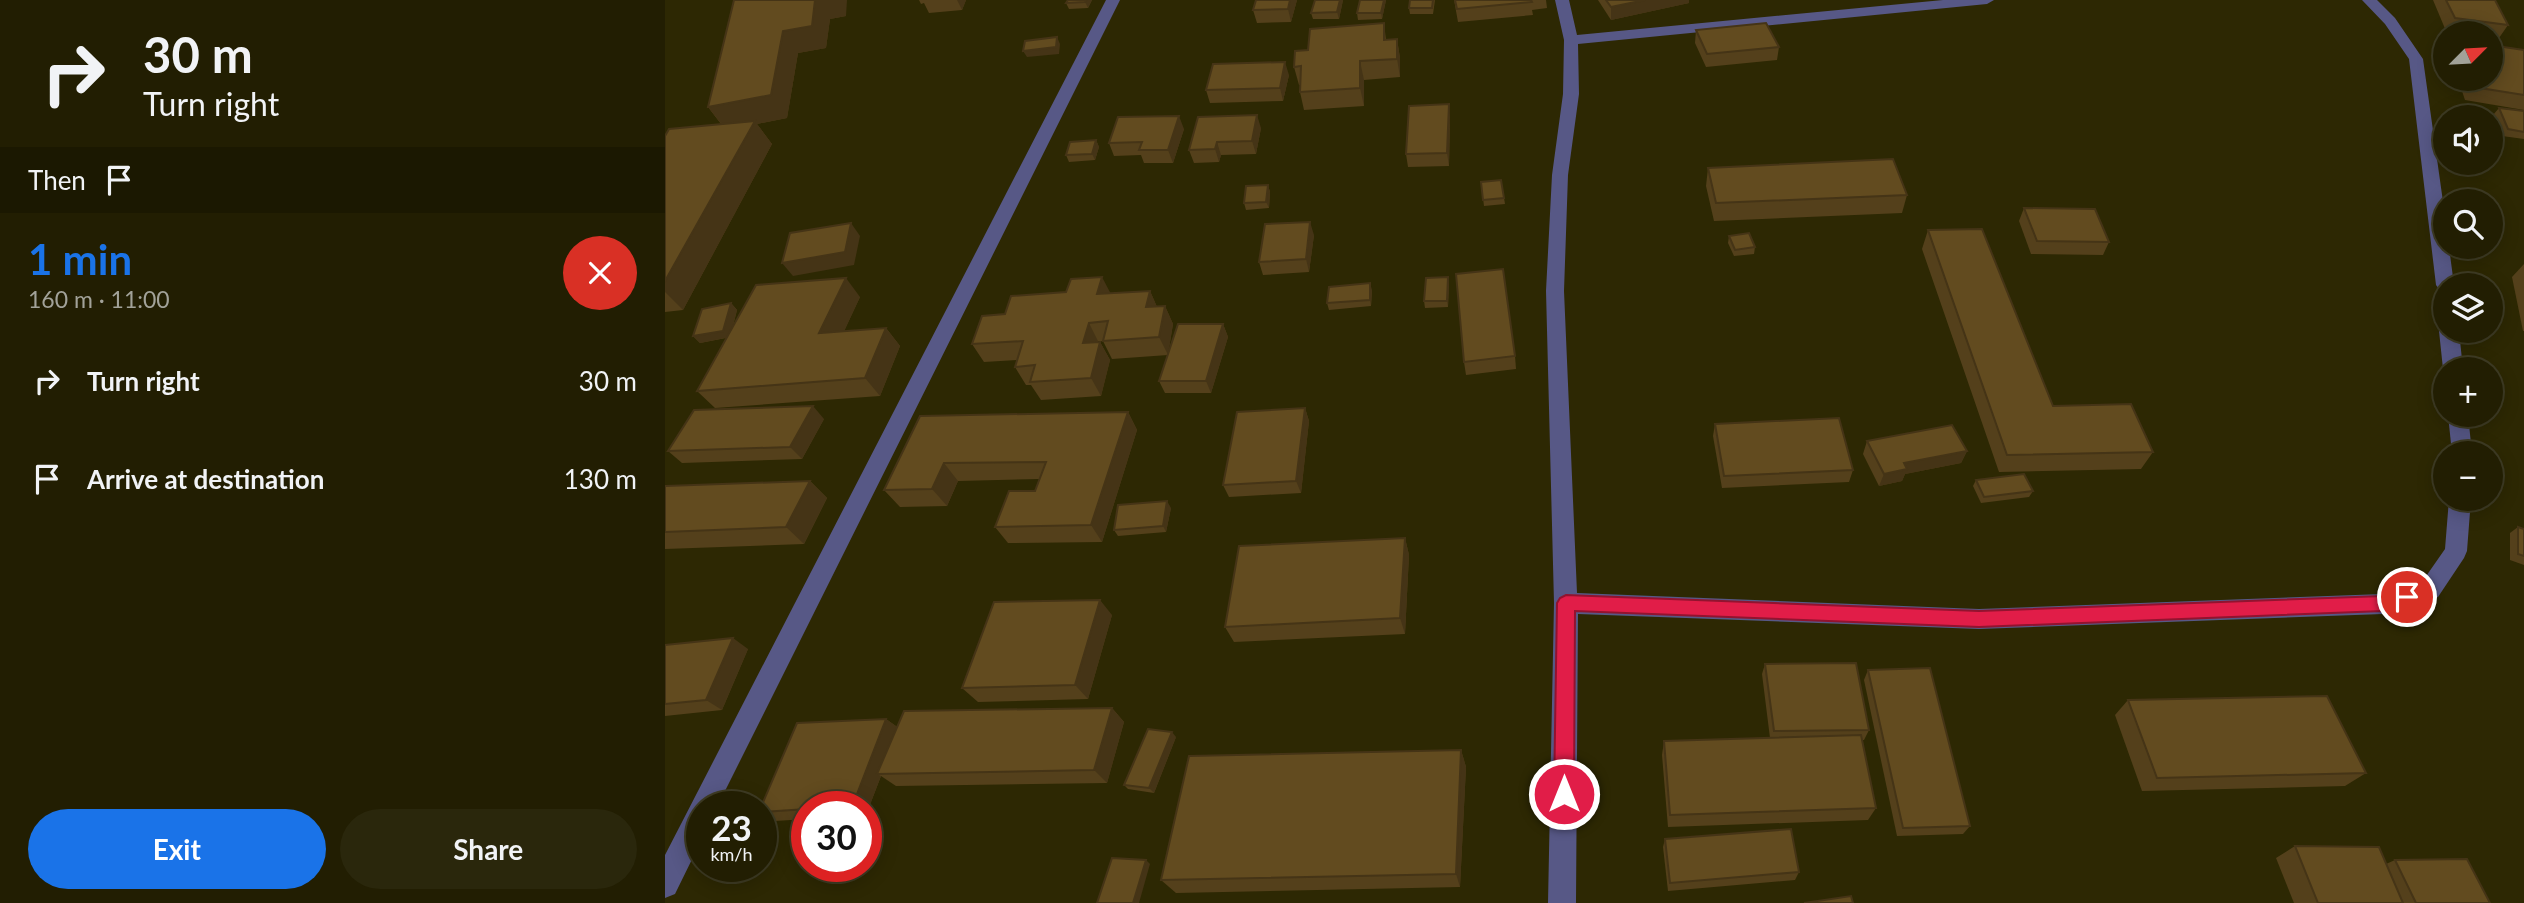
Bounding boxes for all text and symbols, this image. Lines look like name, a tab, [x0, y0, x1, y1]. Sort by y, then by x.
north arrow	[2433, 21, 2503, 91]
map controls	[2433, 21, 2503, 511]
text: 30 m	[143, 25, 253, 83]
icon: right	[28, 28, 119, 119]
text: Turn right	[143, 84, 279, 123]
button: sound	[2433, 105, 2503, 175]
icon: arrive	[100, 161, 138, 199]
text: Then	[28, 164, 86, 196]
button: search	[2433, 189, 2503, 259]
text: 1 min	[28, 234, 132, 284]
button: close	[563, 236, 637, 310]
button: layers	[2433, 273, 2503, 343]
text: 160 m · 11:00	[28, 285, 170, 313]
button: +	[2433, 357, 2503, 427]
icon: right	[28, 362, 66, 400]
text: Turn right	[87, 365, 200, 397]
text: 30 m	[579, 365, 637, 397]
button: −	[2433, 441, 2503, 511]
icon: arrive	[28, 460, 66, 498]
text: Arrive at destination	[87, 463, 324, 495]
text: 130 m	[564, 463, 637, 495]
pin	[2377, 567, 2437, 627]
icon: arrive	[2388, 578, 2426, 616]
position arrow	[1527, 757, 1601, 831]
speed limit sign: 30	[791, 791, 882, 882]
text: 23	[711, 806, 752, 848]
button: Exit	[28, 809, 326, 889]
button: Share	[340, 809, 637, 889]
text: km/h	[710, 843, 753, 865]

